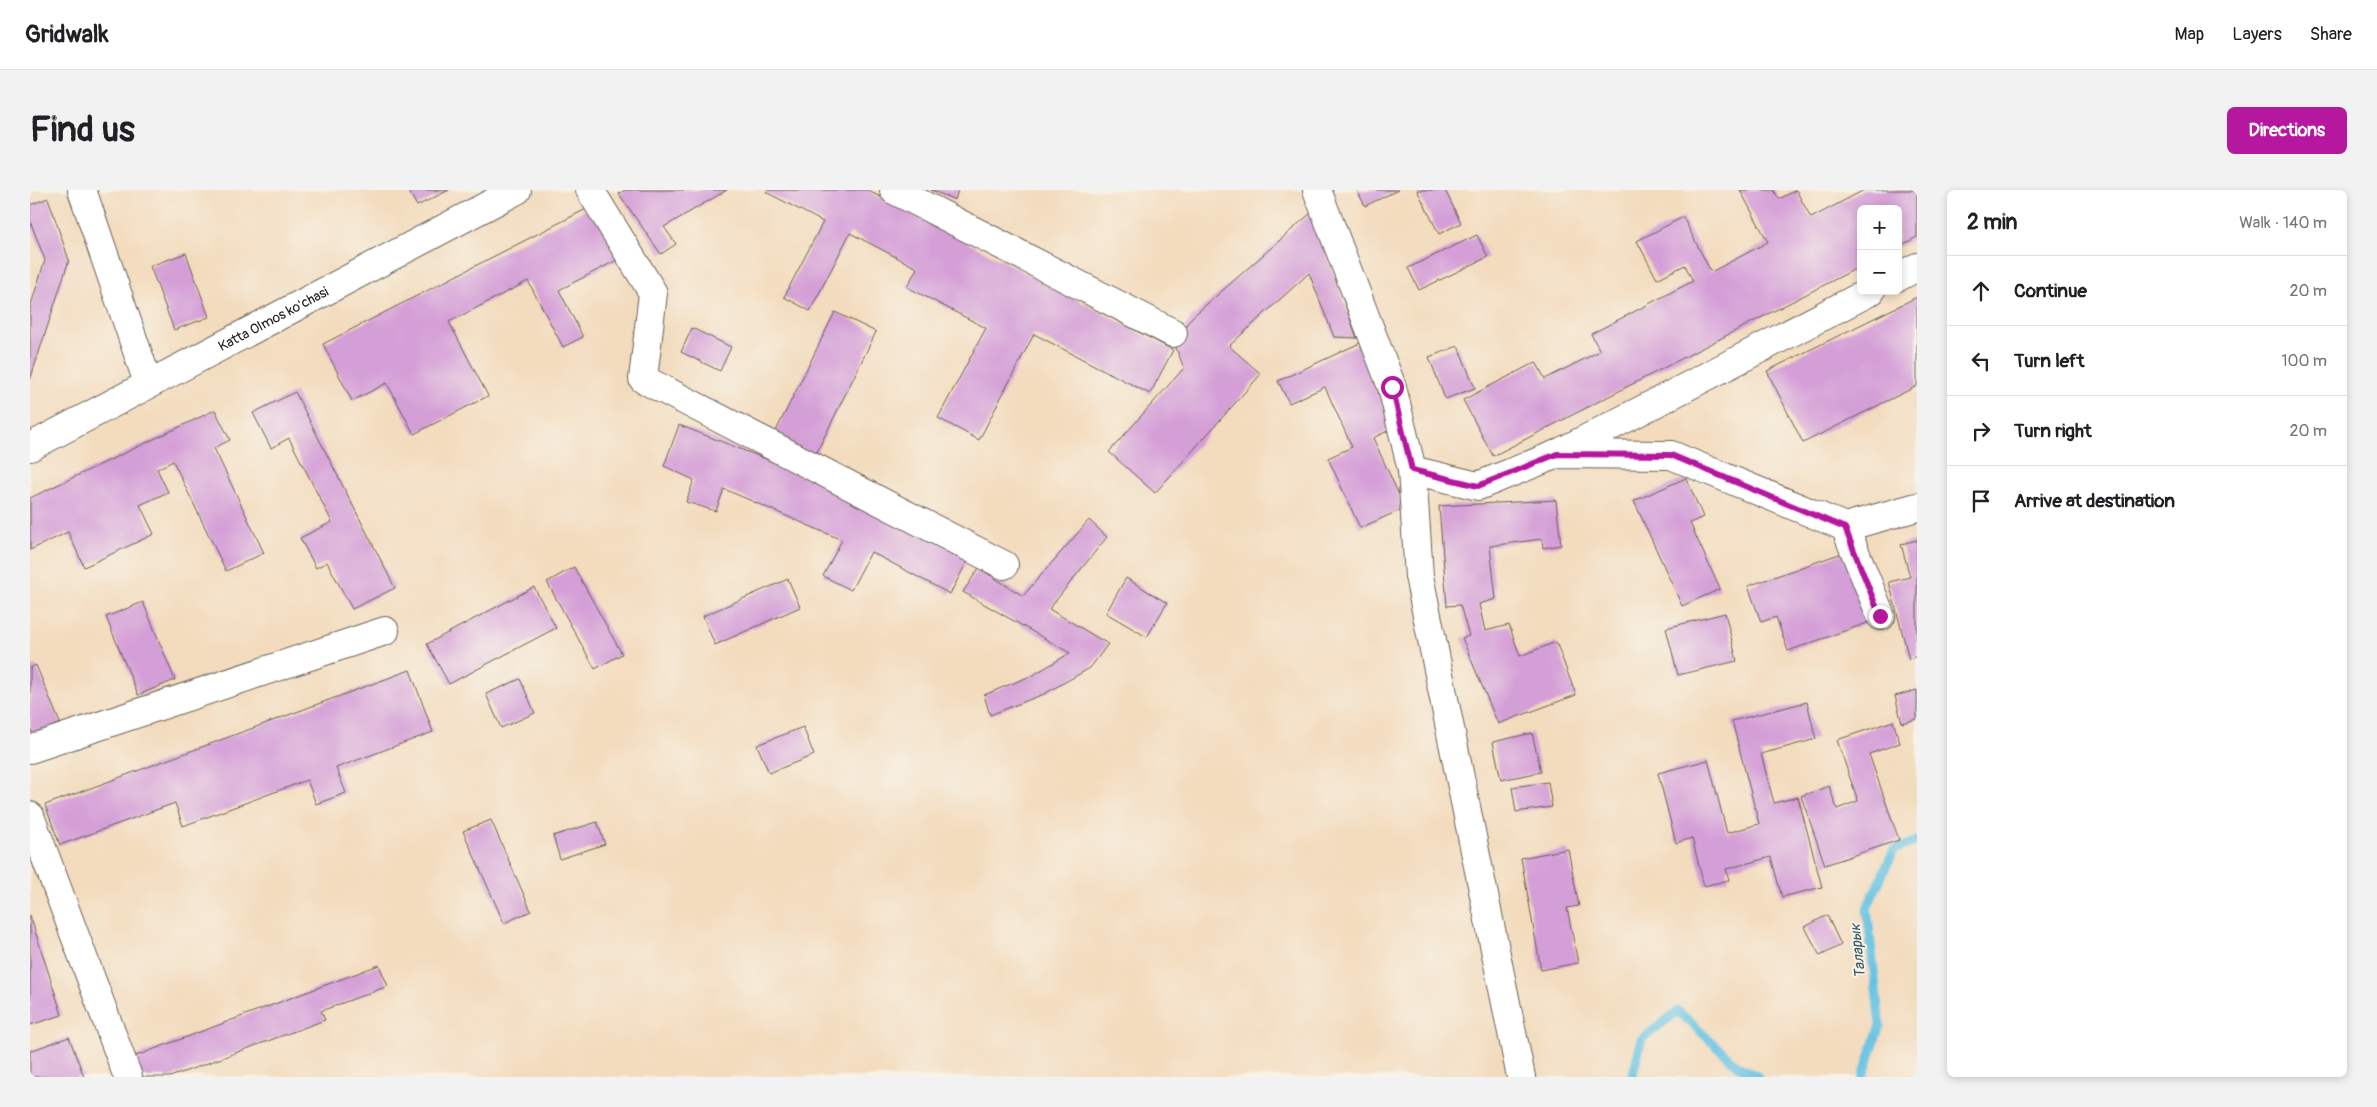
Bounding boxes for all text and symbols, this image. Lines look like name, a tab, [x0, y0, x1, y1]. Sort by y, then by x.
text: Gridwalk	[25, 20, 109, 49]
text: Map	[2175, 23, 2204, 46]
text: Layers	[2232, 23, 2282, 46]
text: Share	[2310, 23, 2352, 46]
button: Directions	[2227, 107, 2347, 154]
text: Find us	[30, 108, 135, 152]
map controls	[1857, 205, 1902, 295]
button: +	[1857, 205, 1902, 250]
text: 2 min	[1967, 209, 2017, 236]
text: Walk · 140 m	[2239, 213, 2327, 233]
button: −	[1857, 250, 1902, 295]
icon: ahead	[1967, 277, 1995, 305]
text: Continue	[2014, 279, 2087, 303]
text: 20 m	[2289, 281, 2327, 301]
street label: Katta Olmos ko'chasi	[215, 282, 332, 355]
icon: left	[1967, 347, 1995, 375]
text: Turn left	[2014, 349, 2084, 373]
text: 100 m	[2281, 351, 2327, 371]
route start	[1381, 376, 1404, 399]
icon: right	[1967, 417, 1995, 445]
text: Turn right	[2014, 419, 2092, 443]
text: 20 m	[2289, 421, 2327, 441]
icon: arrive	[1967, 487, 1995, 515]
text: Arrive at destination	[2014, 489, 2175, 513]
route end	[1869, 605, 1892, 628]
water label: Таларык	[1846, 922, 1870, 979]

